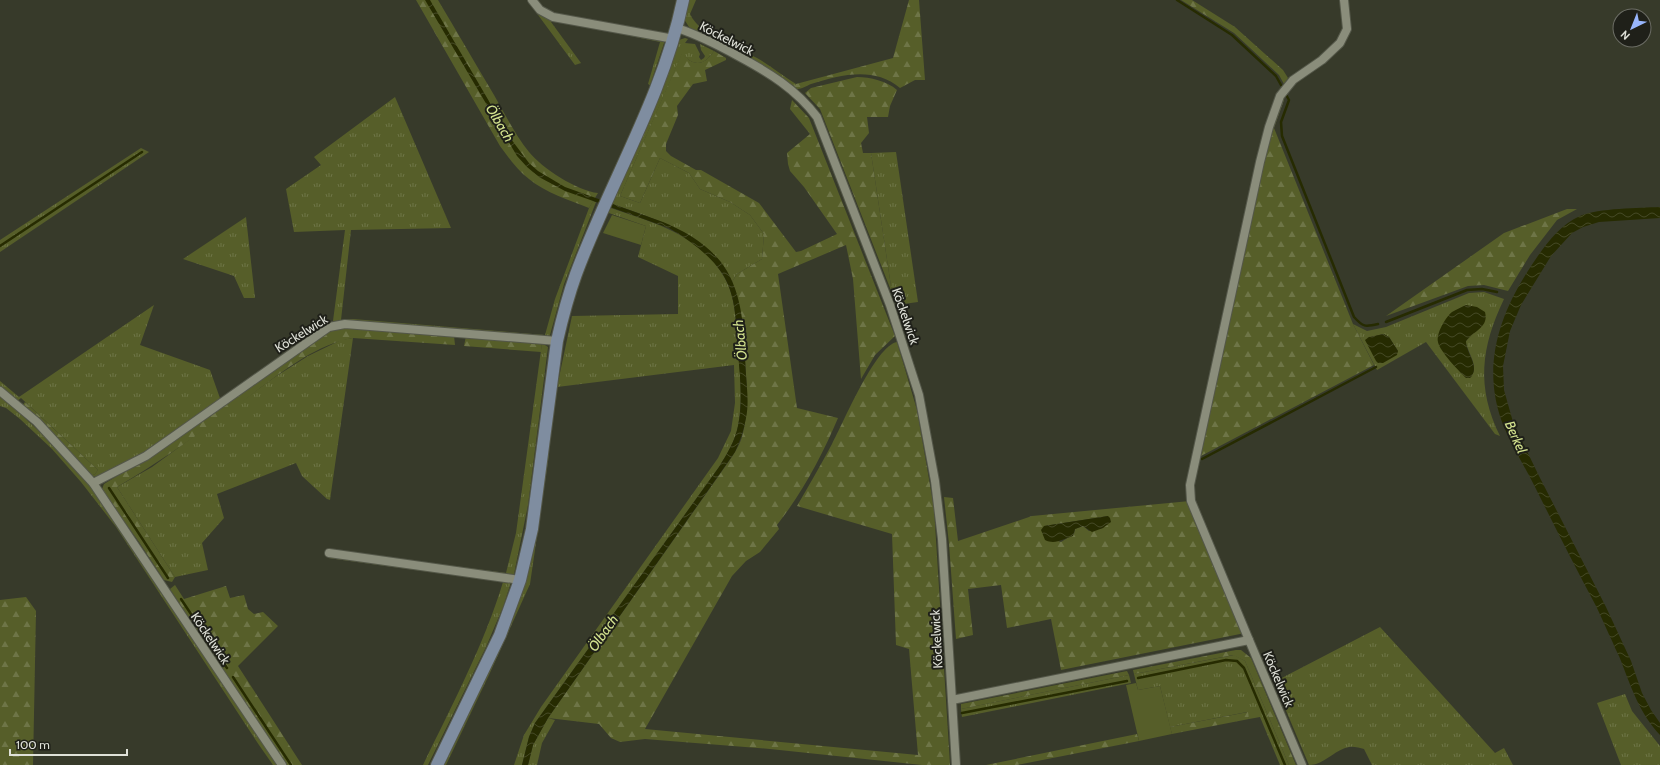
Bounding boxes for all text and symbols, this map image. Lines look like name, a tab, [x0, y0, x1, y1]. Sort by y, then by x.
north arrow	[1612, 8, 1652, 48]
street label: Köckelwick	[697, 17, 757, 59]
text: N	[1618, 28, 1633, 43]
water label: Ölbach	[482, 101, 518, 145]
street label: Köckelwick	[889, 285, 923, 347]
street label: Köckelwick	[272, 310, 330, 355]
water label: Ölbach	[729, 319, 751, 361]
water label: Berkel	[1501, 418, 1531, 457]
street label: Köckelwick	[188, 609, 234, 667]
street label: Köckelwick	[926, 609, 946, 669]
water label: Ölbach	[584, 611, 622, 655]
street label: Köckelwick	[1260, 649, 1298, 709]
scale bar	[10, 731, 127, 757]
text: 100 m	[16, 737, 50, 752]

